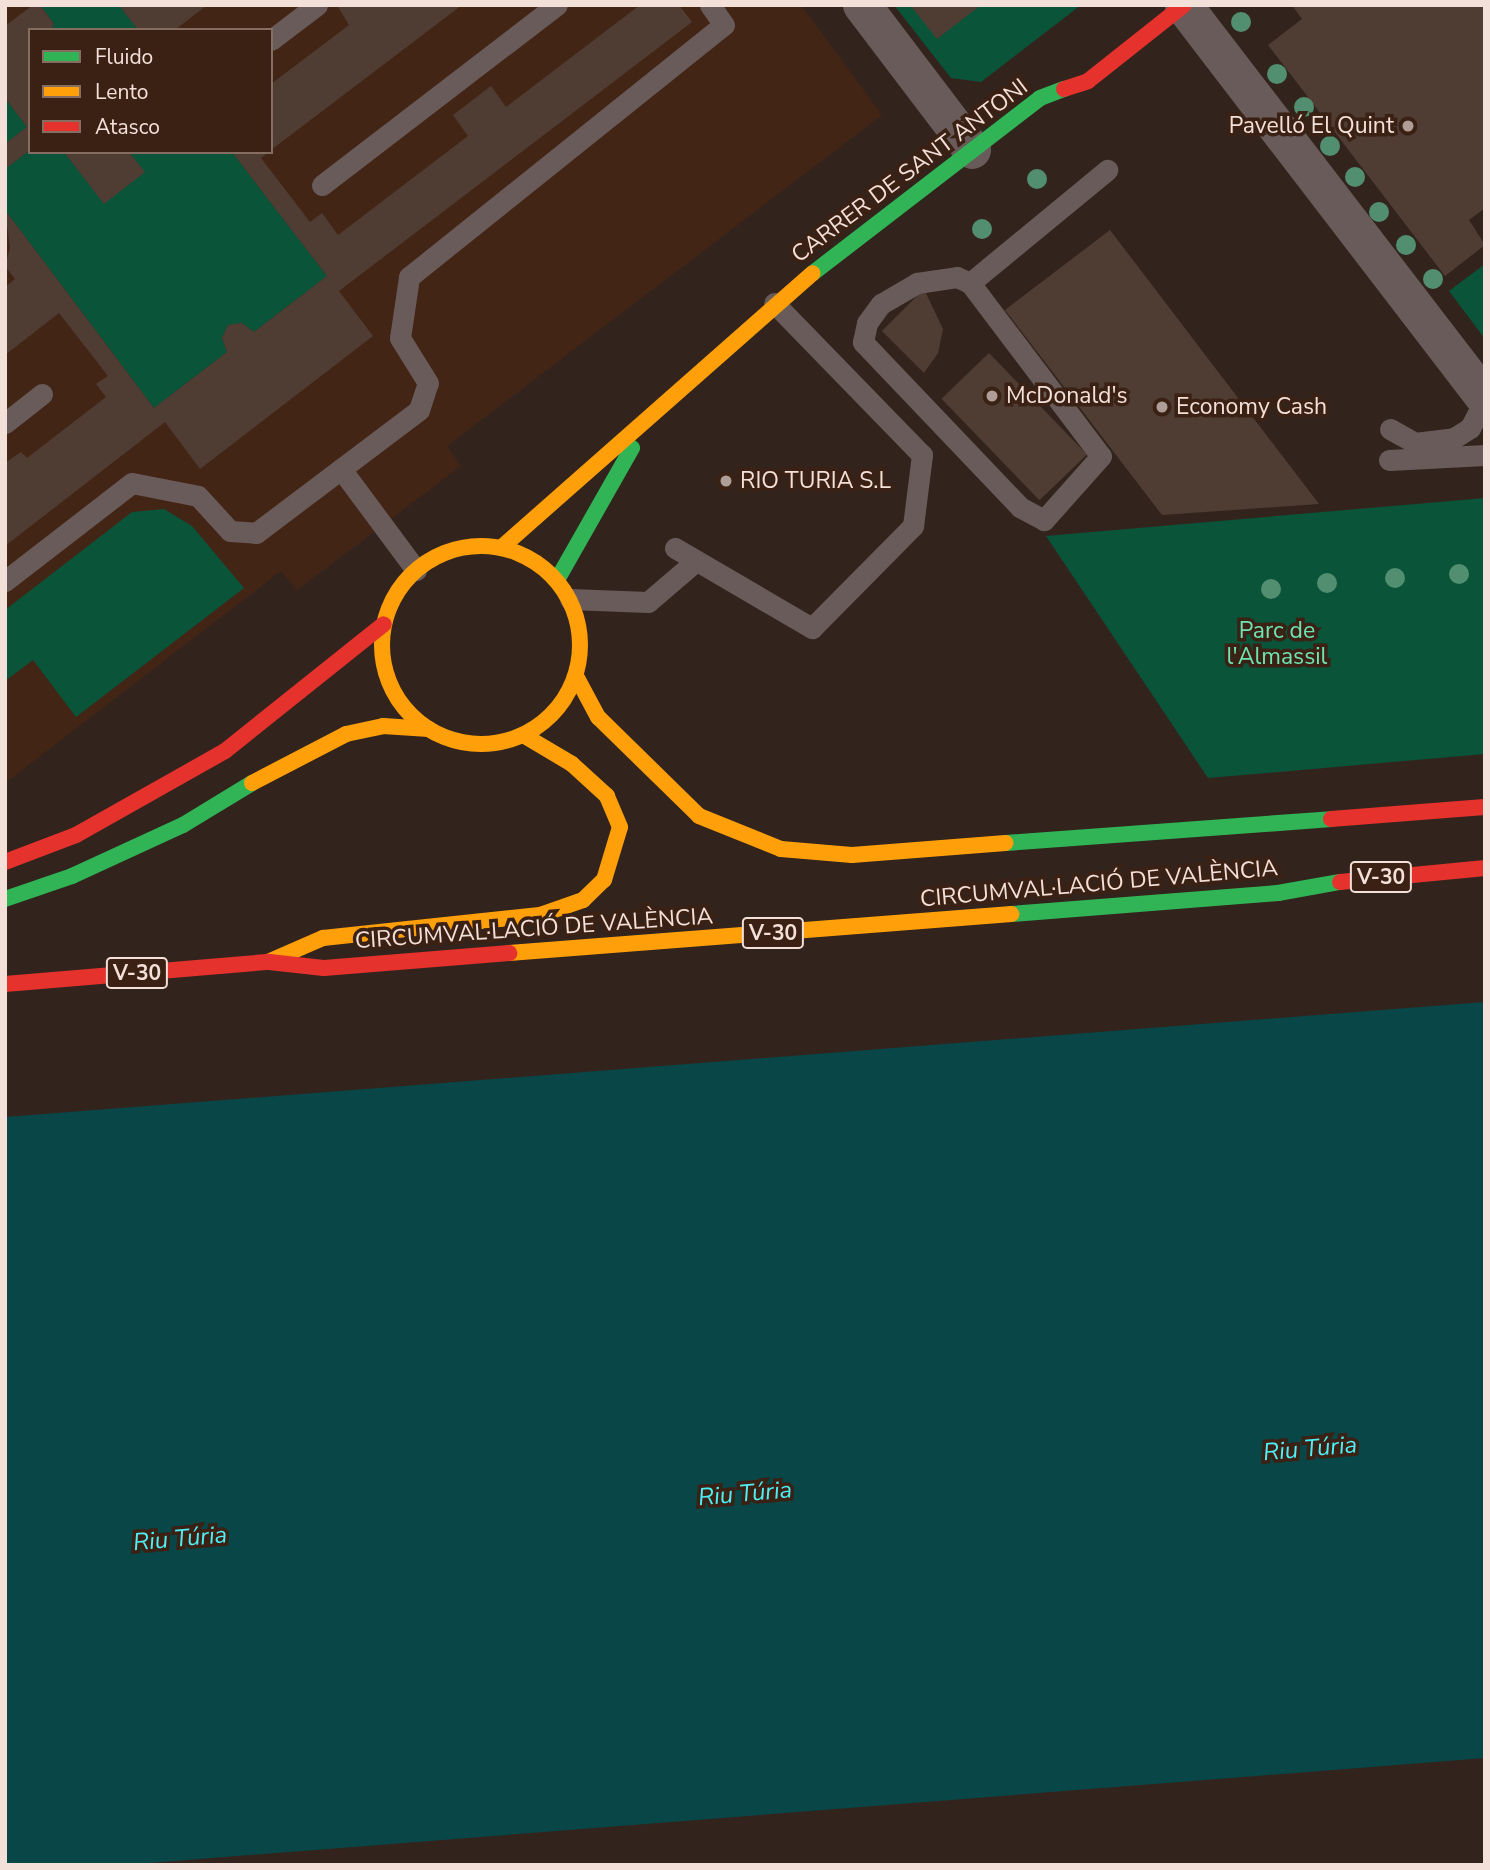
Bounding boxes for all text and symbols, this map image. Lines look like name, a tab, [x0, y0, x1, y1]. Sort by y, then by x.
legend	[28, 28, 273, 154]
text: Fluido	[95, 43, 153, 71]
street label: CARRER DE SANT ANTONI	[786, 73, 1034, 269]
text: Lento	[95, 78, 148, 106]
place label: Pavelló El Quint	[1229, 112, 1394, 140]
text: Atasco	[95, 113, 160, 141]
marker: Pavelló El Quint	[1400, 118, 1416, 134]
place label: McDonald's	[1006, 382, 1128, 410]
marker: McDonald's	[984, 388, 1000, 404]
place label: Economy Cash	[1176, 393, 1327, 421]
marker: Economy Cash	[1154, 399, 1170, 415]
place label: RIO TURIA S.L	[740, 467, 891, 495]
marker: RIO TURIA S.L	[718, 473, 734, 489]
park label: Parc de l'Almassil	[1227, 617, 1327, 671]
street label: CIRCUMVAL·LACIÓ DE VALÈNCIA	[919, 855, 1279, 913]
road number: V-30	[1350, 860, 1412, 894]
street label: CIRCUMVAL·LACIÓ DE VALÈNCIA	[354, 903, 714, 955]
road number: V-30	[742, 916, 804, 950]
road number: V-30	[106, 956, 168, 990]
water label: Riu Túria	[1262, 1431, 1358, 1467]
water label: Riu Túria	[697, 1476, 793, 1512]
water label: Riu Túria	[132, 1521, 228, 1557]

